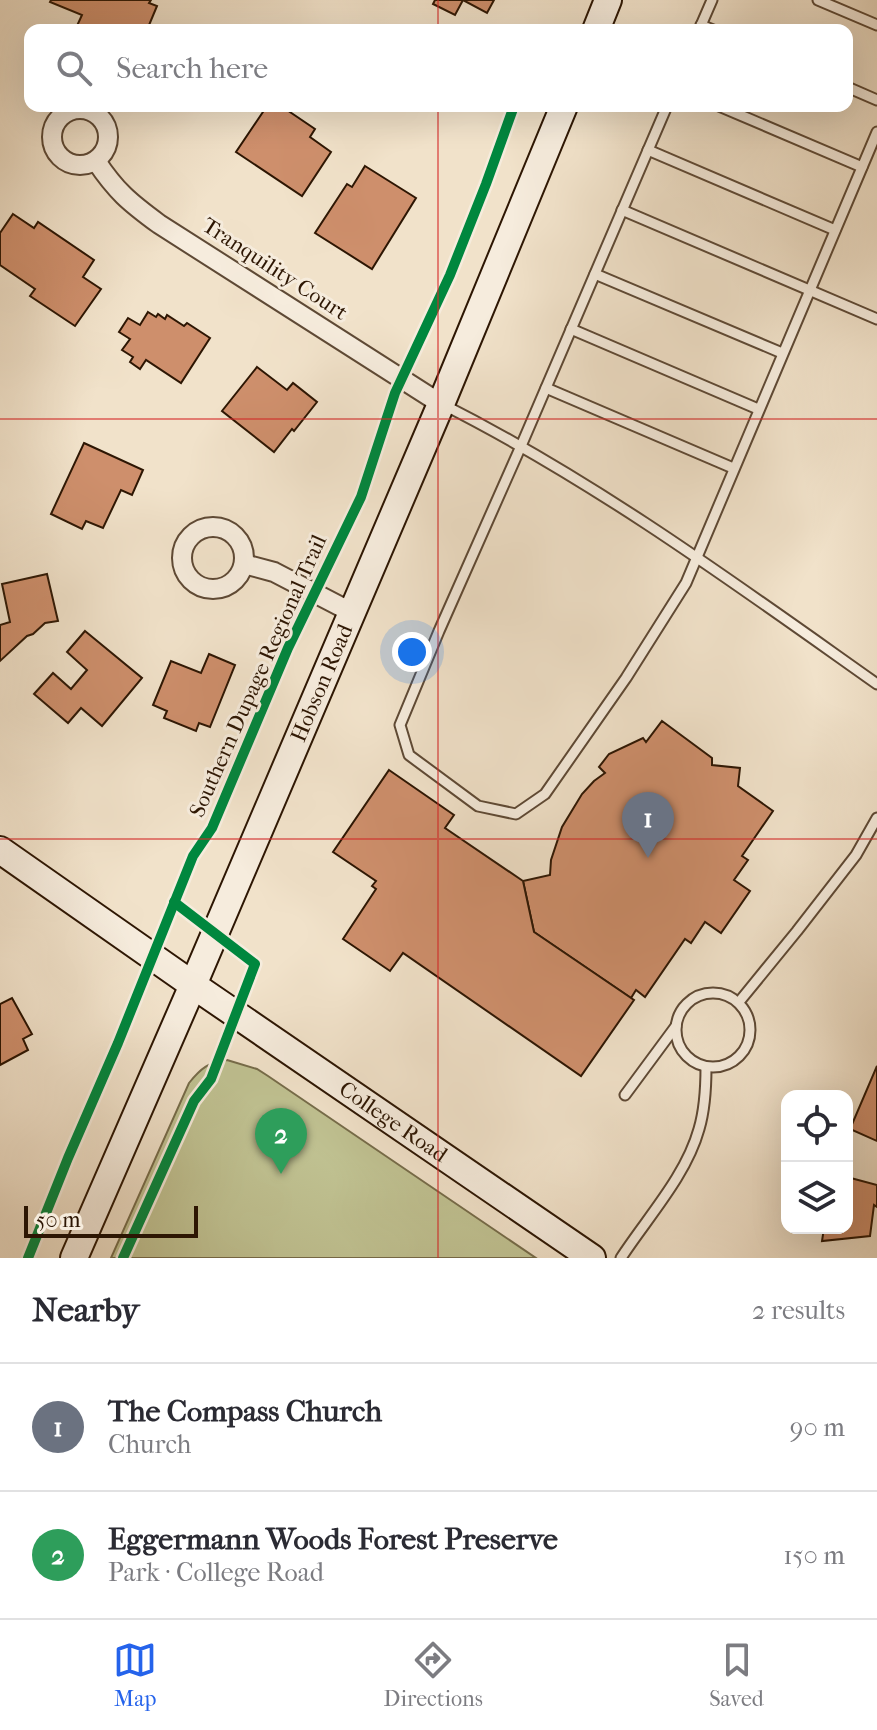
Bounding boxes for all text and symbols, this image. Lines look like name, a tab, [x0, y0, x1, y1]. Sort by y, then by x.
search box	[24, 24, 853, 112]
icon: search	[52, 46, 96, 90]
text: Search here	[116, 51, 268, 86]
street label: Tranquility Court	[197, 212, 353, 326]
street label: Southern Dupage Regional Trail	[184, 531, 332, 821]
street label: Hobson Road	[285, 619, 359, 746]
your location	[392, 632, 432, 672]
pin: 1	[622, 792, 674, 858]
street label: College Road	[334, 1076, 453, 1169]
map controls	[781, 1090, 853, 1234]
button: locate	[781, 1090, 853, 1162]
pin: 2	[255, 1108, 307, 1174]
button: layers	[781, 1162, 853, 1234]
scale bar	[24, 1202, 198, 1238]
text: 50 m	[36, 1207, 81, 1233]
text: Nearby	[32, 1290, 139, 1330]
text: 2 results	[752, 1295, 845, 1326]
text: The Compass Church	[108, 1394, 382, 1429]
text: 1	[53, 1412, 63, 1443]
text: 90 m	[790, 1412, 845, 1443]
text: Church	[108, 1429, 191, 1460]
text: Eggermann Woods Forest Preserve	[108, 1522, 558, 1557]
text: 2	[51, 1540, 65, 1571]
text: 150 m	[783, 1540, 845, 1571]
text: Park · College Road	[108, 1557, 324, 1588]
tab: Map	[113, 1638, 157, 1712]
tab: Directions	[384, 1638, 483, 1712]
tab: Saved	[709, 1638, 764, 1712]

